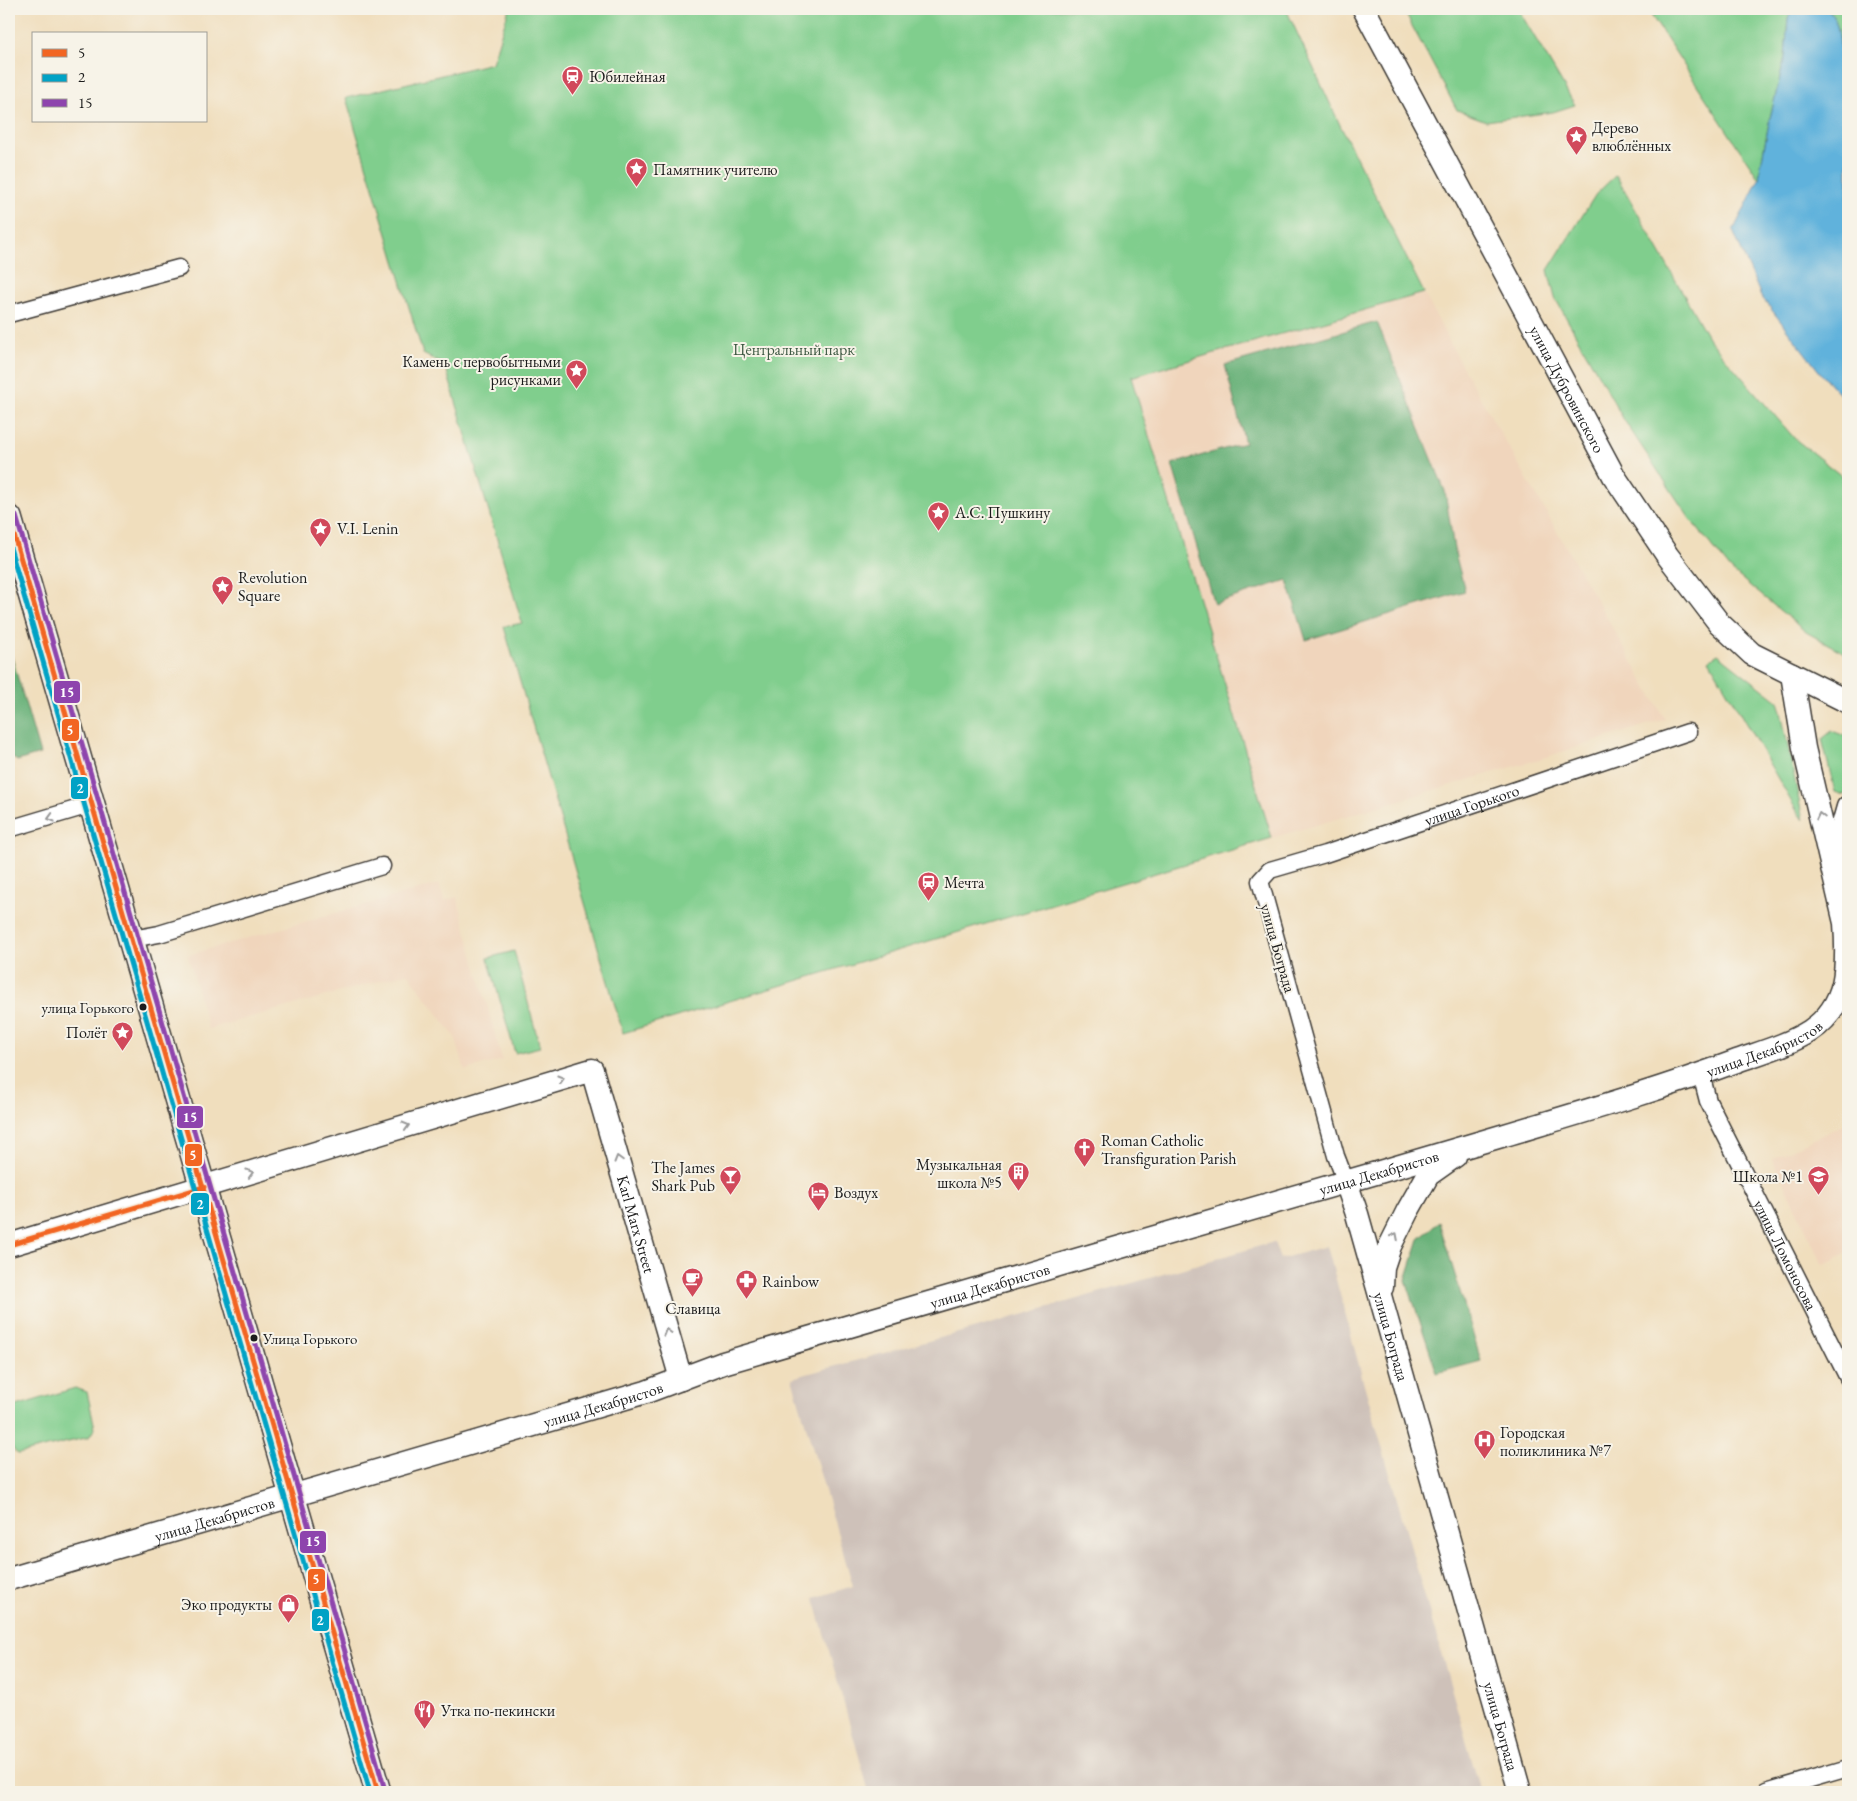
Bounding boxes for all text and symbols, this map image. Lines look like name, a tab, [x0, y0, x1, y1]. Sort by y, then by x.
legend	[32, 32, 208, 122]
text: 5	[78, 43, 85, 62]
station icon: Юбилейная	[561, 64, 585, 95]
place label: Юбилейная	[589, 66, 666, 87]
text: 2	[78, 67, 86, 86]
text: 15	[78, 93, 92, 112]
place label: Дерево влюблённых	[1592, 117, 1671, 156]
place icon: Дерево влюблённых	[1564, 124, 1588, 155]
place icon: Памятник учителю	[625, 157, 649, 188]
place label: Памятник учителю	[653, 159, 778, 180]
street label: улица Дубровинского	[1525, 322, 1610, 456]
park label: Центральный парк	[733, 339, 855, 360]
place label: Камень с первобытными рисунками	[402, 351, 562, 390]
place icon: Камень с первобытными рисунками	[565, 358, 589, 389]
place icon: А.С. Пушкину	[927, 500, 951, 531]
place label: А.С. Пушкину	[954, 502, 1051, 523]
place icon: V.I. Lenin	[309, 516, 333, 547]
place label: V.I. Lenin	[337, 518, 399, 539]
place label: Revolution Square	[238, 567, 308, 606]
place icon: Revolution Square	[210, 574, 234, 605]
line badge: 15	[53, 680, 81, 704]
text: 15	[60, 683, 74, 701]
line badge: 5	[61, 718, 80, 742]
text: 5	[66, 721, 74, 739]
line badge: 2	[70, 776, 89, 800]
text: 2	[76, 779, 84, 797]
street label: улица Горького	[1421, 779, 1522, 830]
one-way arrow	[47, 812, 56, 822]
one-way arrow	[1815, 812, 1826, 821]
station icon: Мечта	[916, 870, 940, 901]
place label: Мечта	[944, 872, 985, 893]
street label: улица Бограда	[1255, 901, 1301, 995]
place label: улица Горького	[41, 998, 134, 1017]
marker: улица Горького	[138, 1002, 148, 1012]
street label: улица Декабристов	[1703, 1015, 1827, 1082]
place icon: Полёт	[111, 1020, 135, 1051]
place label: Полёт	[66, 1022, 107, 1043]
one-way arrow	[557, 1075, 565, 1085]
line badge: 15	[176, 1105, 204, 1129]
text: 15	[183, 1108, 197, 1126]
one-way arrow	[401, 1122, 409, 1132]
place label: Roman Catholic Transfiguration Parish	[1101, 1130, 1236, 1169]
church icon: Roman Catholic Transfiguration Parish	[1073, 1137, 1097, 1168]
line badge: 5	[184, 1143, 203, 1167]
street label: улица Декабристов	[1316, 1145, 1441, 1200]
text: 5	[189, 1146, 197, 1164]
place label: Музыкальная школа №5	[916, 1154, 1002, 1193]
one-way arrow	[613, 1155, 623, 1163]
place label: The James Shark Pub	[651, 1157, 715, 1196]
building icon: Музыкальная школа №5	[1006, 1161, 1030, 1192]
bar icon: The James Shark Pub	[719, 1164, 743, 1195]
school or university icon: Школа №1	[1807, 1164, 1831, 1195]
place label: Школа №1	[1733, 1166, 1803, 1187]
one-way arrow	[246, 1169, 254, 1179]
street label: Karl Marx Street	[612, 1173, 660, 1275]
hotel icon: Воздух	[806, 1180, 830, 1211]
place label: Воздух	[834, 1182, 878, 1203]
line badge: 2	[190, 1192, 210, 1216]
text: 2	[196, 1195, 204, 1213]
street label: улица Ломоносова	[1749, 1196, 1823, 1314]
one-way arrow	[1389, 1232, 1399, 1241]
street label: улица Декабристов	[927, 1258, 1052, 1313]
cafe icon: Славица	[681, 1267, 705, 1298]
pharmacy icon: Rainbow	[734, 1269, 758, 1300]
place label: Rainbow	[762, 1271, 820, 1292]
street label: улица Бограда	[1369, 1289, 1414, 1384]
place label: Славица	[665, 1298, 721, 1319]
one-way arrow	[662, 1327, 673, 1336]
place label: Улица Горького	[262, 1329, 357, 1348]
marker: Улица Горького	[249, 1333, 259, 1343]
street label: улица Декабристов	[541, 1376, 666, 1432]
place label: Городская поликлиника №7	[1500, 1422, 1611, 1461]
hospital icon: Городская поликлиника №7	[1472, 1429, 1496, 1460]
street label: улица Декабристов	[152, 1491, 277, 1546]
line badge: 15	[299, 1530, 327, 1554]
text: 15	[306, 1532, 320, 1550]
line badge: 5	[307, 1568, 326, 1592]
text: 5	[312, 1570, 320, 1588]
shop icon: Эко продукты	[276, 1592, 300, 1623]
place label: Эко продукты	[181, 1594, 272, 1615]
line badge: 2	[311, 1608, 330, 1632]
text: 2	[316, 1611, 324, 1629]
street label: улица Бограда	[1479, 1679, 1524, 1774]
restaurant icon: Утка по-пекински	[413, 1698, 437, 1729]
place label: Утка по-пекински	[440, 1700, 556, 1721]

